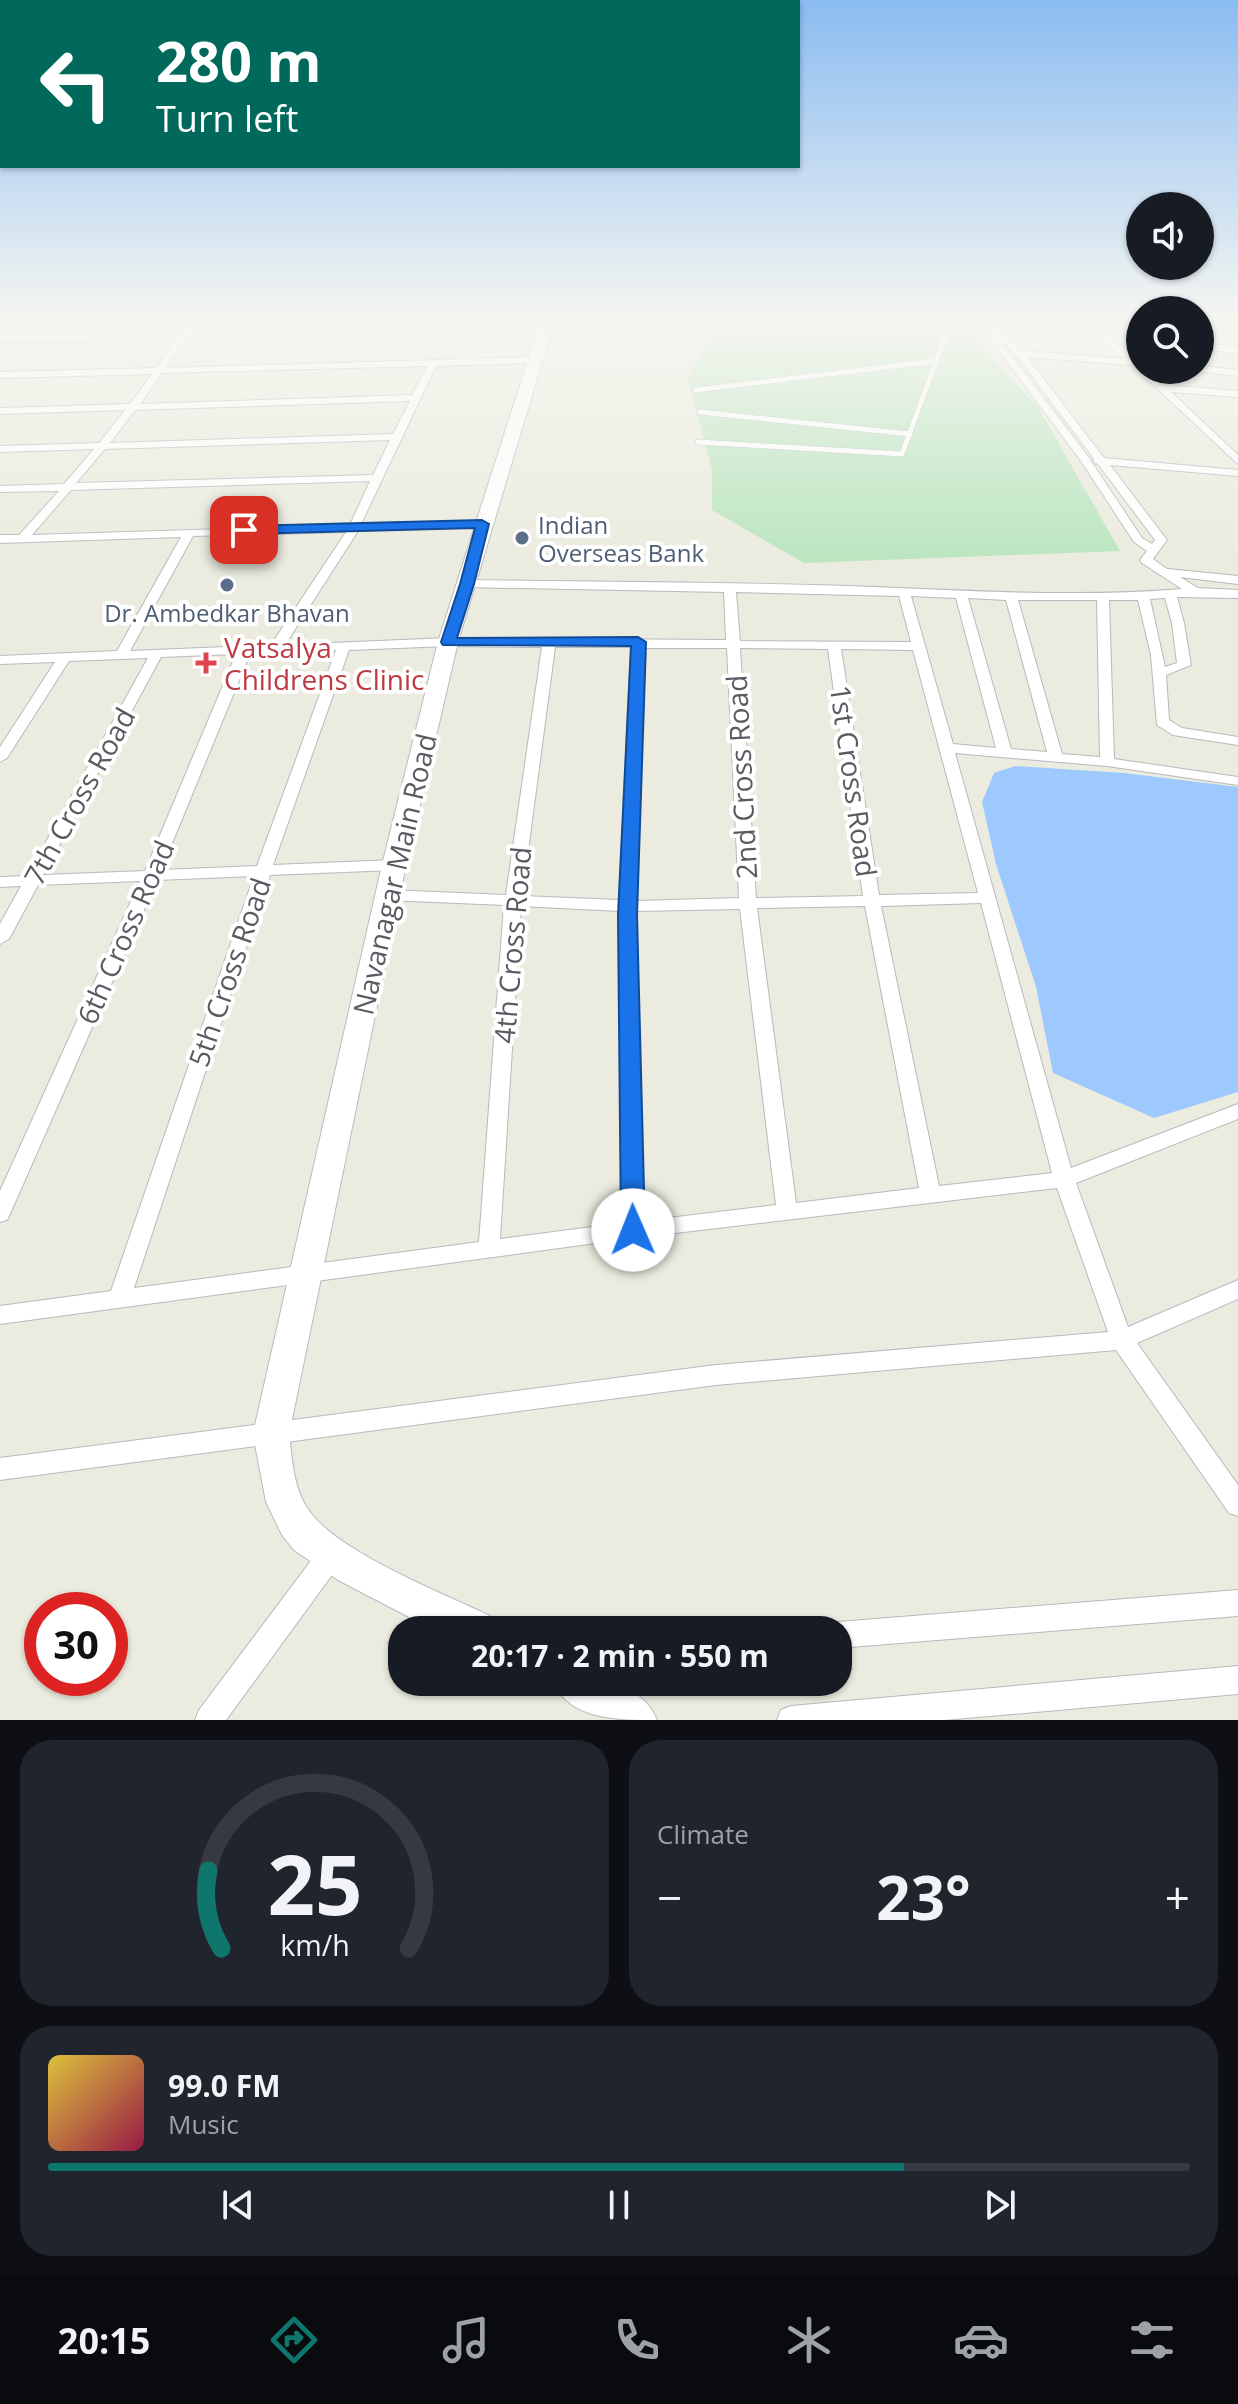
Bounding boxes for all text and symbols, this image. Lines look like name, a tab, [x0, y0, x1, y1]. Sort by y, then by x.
text: 280 m	[156, 22, 322, 98]
icon: left	[24, 32, 128, 136]
text: Turn left	[156, 94, 298, 143]
map controls	[1126, 192, 1214, 384]
button: sound	[1126, 192, 1214, 280]
button: search	[1126, 296, 1214, 384]
pin	[210, 496, 278, 564]
icon: arrive	[222, 508, 266, 552]
place label: Indian Overseas Bank	[538, 508, 704, 569]
marker: Indian Overseas Bank	[513, 529, 531, 547]
marker: Dr. Ambedkar Bhavan	[218, 576, 236, 594]
place label: Dr. Ambedkar Bhavan	[104, 596, 350, 629]
place label: Vatsalya Childrens Clinic	[224, 628, 424, 698]
marker: Vatsalya Childrens Clinic	[195, 652, 217, 674]
street label: 2nd Cross Road	[717, 674, 765, 880]
street label: 1st Cross Road	[822, 683, 886, 879]
street label: 7th Cross Road	[15, 701, 143, 891]
street label: Navanagar Main Road	[343, 730, 445, 1018]
street label: 6th Cross Road	[68, 834, 182, 1030]
street label: 4th Cross Road	[484, 845, 540, 1045]
street label: 5th Cross Road	[179, 873, 279, 1071]
position arrow	[591, 1188, 675, 1272]
speed limit sign: 30	[24, 1592, 128, 1696]
text: 20:17 · 2 min · 550 m	[471, 1635, 769, 1676]
text: Climate	[657, 1816, 749, 1852]
text: 25	[267, 1826, 362, 1939]
text: 23°	[876, 1856, 971, 1938]
text: −	[657, 1867, 682, 1927]
text: +	[1165, 1867, 1190, 1927]
text: km/h	[280, 1925, 349, 1964]
text: 99.0 FM	[168, 2065, 281, 2106]
text: Music	[168, 2106, 239, 2142]
icon: previous	[216, 2183, 260, 2227]
icon: pause	[597, 2183, 641, 2227]
icon: next	[978, 2183, 1022, 2227]
icon: directions	[266, 2312, 322, 2368]
icon: music	[438, 2312, 494, 2368]
icon: phone	[609, 2312, 665, 2368]
icon: climate	[781, 2312, 837, 2368]
icon: car	[953, 2312, 1009, 2368]
icon: filters	[1124, 2312, 1180, 2368]
text: 20:15	[58, 2316, 150, 2365]

